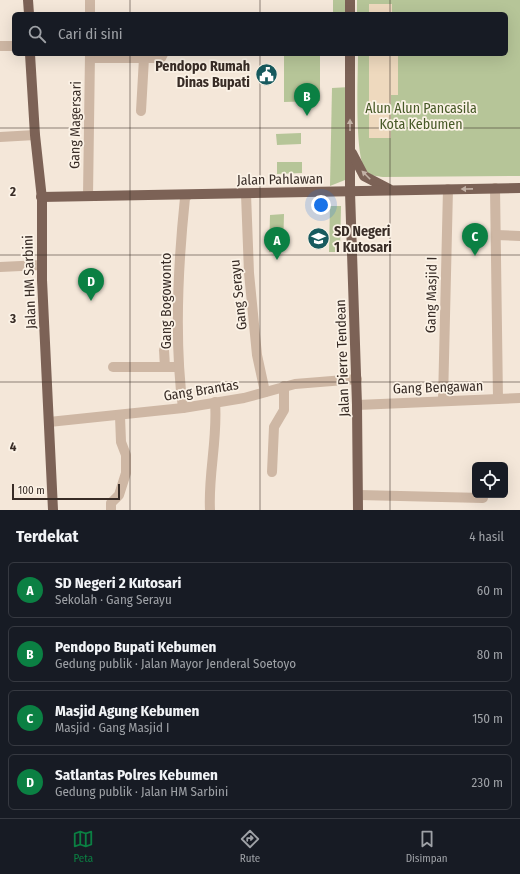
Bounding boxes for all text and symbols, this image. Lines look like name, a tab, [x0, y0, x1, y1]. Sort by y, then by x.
search box	[12, 12, 508, 56]
icon: search	[26, 23, 48, 45]
text: Cari di sini	[58, 25, 123, 43]
place label: Pendopo Rumah Dinas Bupati	[155, 58, 250, 91]
public building icon: Pendopo Rumah Dinas Bupati	[253, 61, 279, 87]
street label: Gang Magersari	[66, 81, 85, 169]
pin: B	[294, 83, 320, 116]
park label: Alun Alun Pancasila Kota Kebumen	[365, 100, 477, 133]
one-way arrow	[347, 118, 353, 131]
street label: Jalan Pahlawan	[237, 170, 323, 189]
one-way arrow	[361, 171, 370, 180]
text: 2	[9, 184, 16, 199]
one-way arrow	[460, 186, 473, 192]
your location	[311, 195, 331, 215]
place label: SD Negeri 1 Kutosari	[334, 223, 392, 256]
pin: C	[462, 223, 488, 256]
school or university icon: SD Negeri 1 Kutosari	[305, 226, 331, 252]
pin: A	[264, 227, 290, 260]
street label: Jalan HM Sarbini	[19, 235, 40, 329]
street label: Gang Bogowonto	[158, 253, 175, 349]
street label: Gang Masjid I	[422, 257, 441, 333]
street label: Gang Serayu	[226, 259, 251, 331]
pin: D	[78, 268, 104, 301]
street label: Jalan Pierre Tendean	[332, 299, 353, 417]
text: 3	[9, 311, 16, 326]
street label: Gang Brantas	[162, 376, 240, 405]
street label: Gang Bengawan	[393, 377, 483, 398]
text: 4	[10, 439, 17, 454]
map controls	[472, 462, 508, 498]
button: locate	[472, 462, 508, 498]
scale bar	[12, 482, 120, 501]
text: 100 m	[18, 484, 45, 497]
text: Terdekat	[16, 526, 78, 547]
text: 4 hasil	[469, 529, 504, 544]
text: SD Negeri 2 Kutosari	[55, 574, 181, 592]
text: A	[26, 583, 34, 598]
text: 60 m	[477, 583, 503, 598]
text: Sekolah · Gang Serayu	[55, 592, 172, 607]
text: Pendopo Bupati Kebumen	[55, 638, 216, 656]
text: B	[26, 647, 34, 662]
text: 80 m	[477, 647, 503, 662]
text: Gedung publik · Jalan Mayor Jenderal Soetoyo	[55, 656, 296, 671]
text: Masjid Agung Kebumen	[55, 702, 199, 720]
text: C	[27, 711, 33, 726]
text: 150 m	[472, 711, 503, 726]
text: Masjid · Gang Masjid I	[55, 720, 169, 735]
text: Satlantas Polres Kebumen	[55, 766, 218, 784]
text: D	[26, 775, 34, 790]
text: 230 m	[472, 775, 503, 790]
text: Gedung publik · Jalan HM Sarbini	[55, 784, 228, 799]
tab: Peta	[72, 828, 94, 865]
tab: Rute	[239, 828, 261, 865]
tab: Disimpan	[406, 828, 448, 865]

